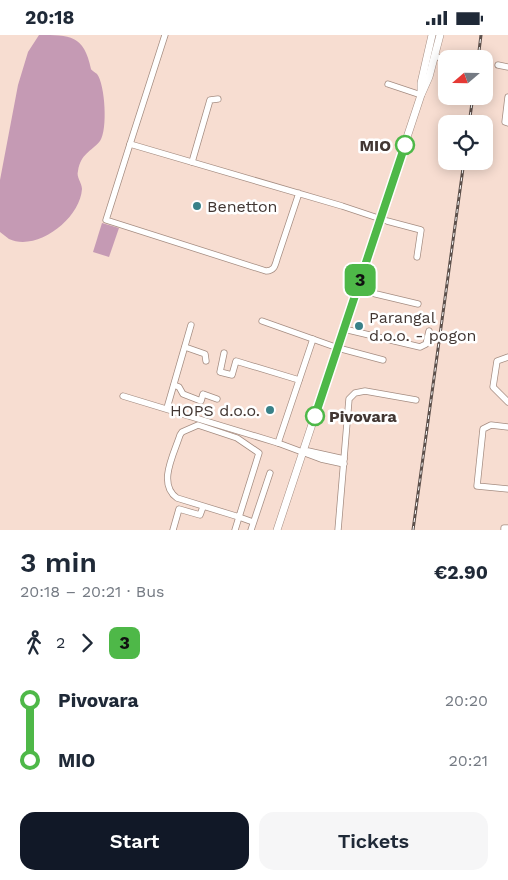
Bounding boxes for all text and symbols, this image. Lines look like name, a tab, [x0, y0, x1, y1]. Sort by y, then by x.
text: 20:18	[25, 6, 74, 29]
north arrow	[438, 50, 492, 105]
map controls	[438, 50, 493, 170]
button: locate	[438, 115, 493, 170]
marker: MIO	[395, 135, 415, 155]
place label: MIO	[360, 136, 391, 155]
place label: Benetton	[207, 197, 277, 216]
marker: Benetton	[191, 200, 203, 212]
line badge: 3	[344, 264, 376, 296]
text: 3	[355, 269, 365, 290]
place label: Parangal d.o.o. - pogon	[369, 308, 476, 345]
marker: Parangal d.o.o. - pogon	[353, 320, 365, 332]
place label: HOPS d.o.o.	[170, 401, 260, 420]
marker: HOPS d.o.o.	[264, 404, 276, 416]
marker: Pivovara	[305, 406, 325, 426]
place label: Pivovara	[329, 407, 397, 426]
text: 3 min	[20, 546, 97, 579]
text: €2.90	[434, 561, 488, 584]
text: 20:18 – 20:21 · Bus	[20, 582, 165, 601]
icon: walk	[20, 629, 48, 657]
icon: forward	[73, 629, 101, 657]
text: 3	[119, 632, 130, 653]
text: 2	[56, 633, 65, 652]
text: Pivovara	[58, 689, 138, 712]
text: 20:20	[445, 691, 488, 710]
text: MIO	[58, 749, 95, 772]
text: 20:21	[448, 751, 488, 770]
button: Start	[20, 812, 249, 870]
button: Tickets	[259, 812, 488, 870]

